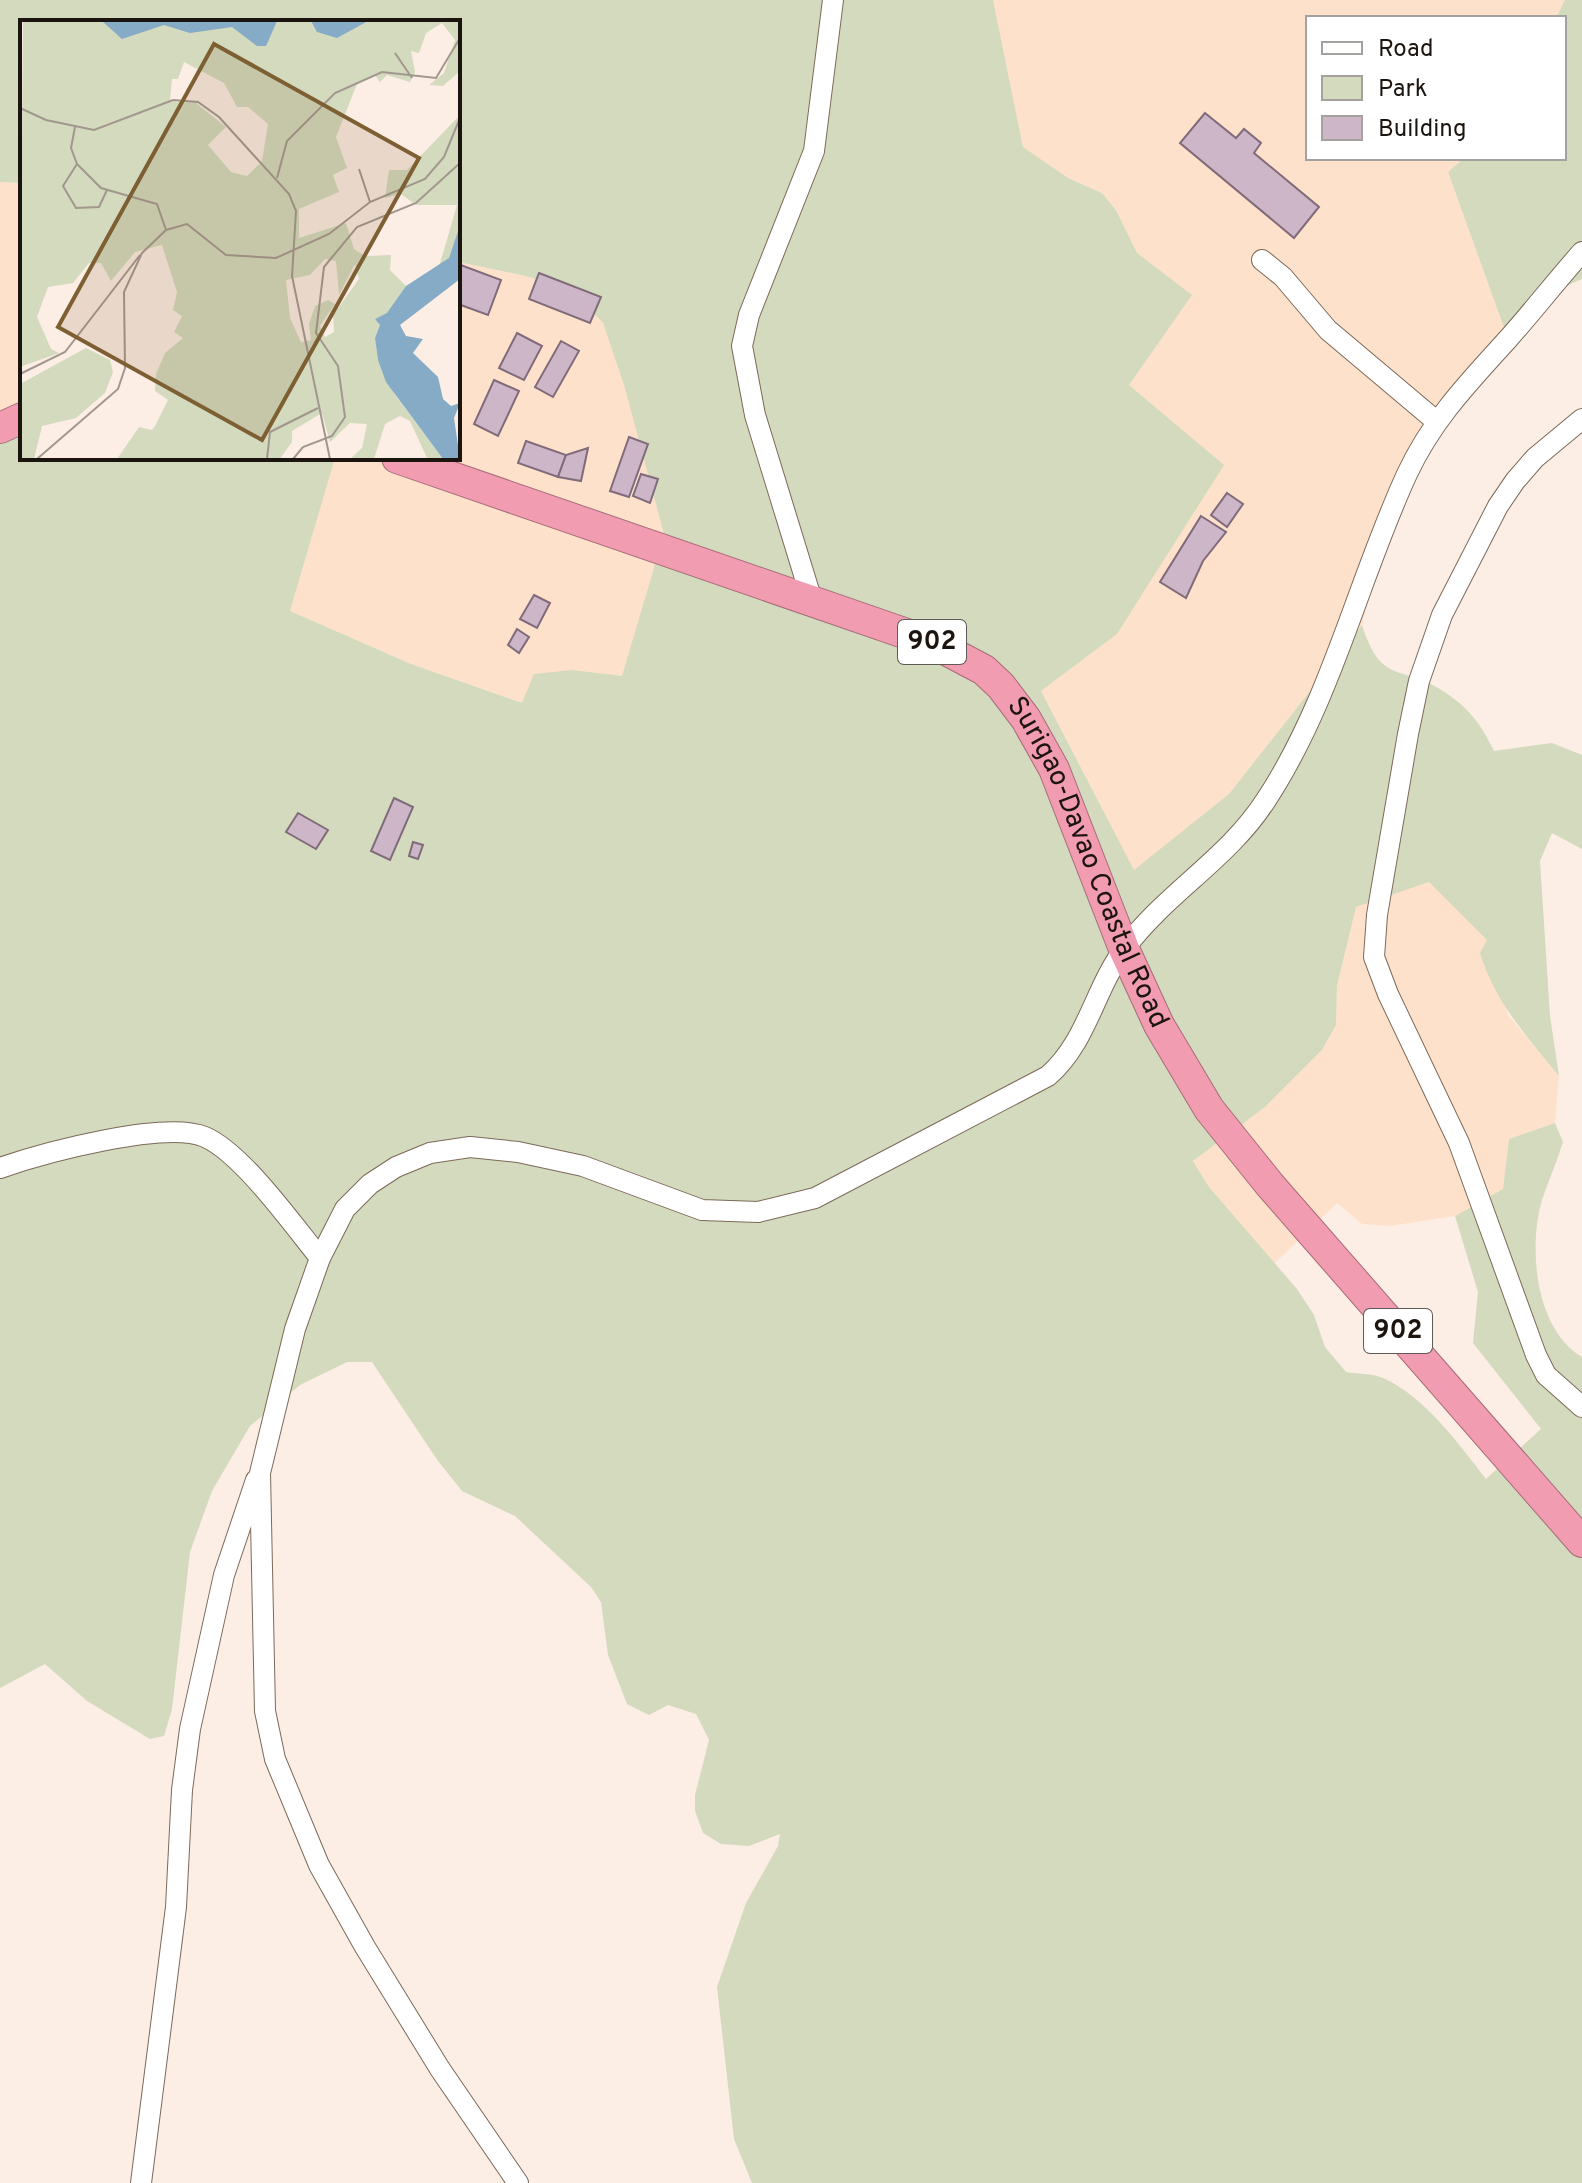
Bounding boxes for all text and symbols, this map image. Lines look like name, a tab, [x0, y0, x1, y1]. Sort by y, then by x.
legend	[1306, 16, 1566, 160]
inset map	[20, 20, 460, 460]
text: Road	[1378, 35, 1434, 65]
text: Park	[1378, 75, 1428, 105]
text: Building	[1378, 115, 1467, 145]
road number: 902	[898, 620, 966, 664]
street label: Surigao-Davao Coastal Road	[998, 690, 1176, 1034]
road number: 902	[1364, 1309, 1432, 1353]

